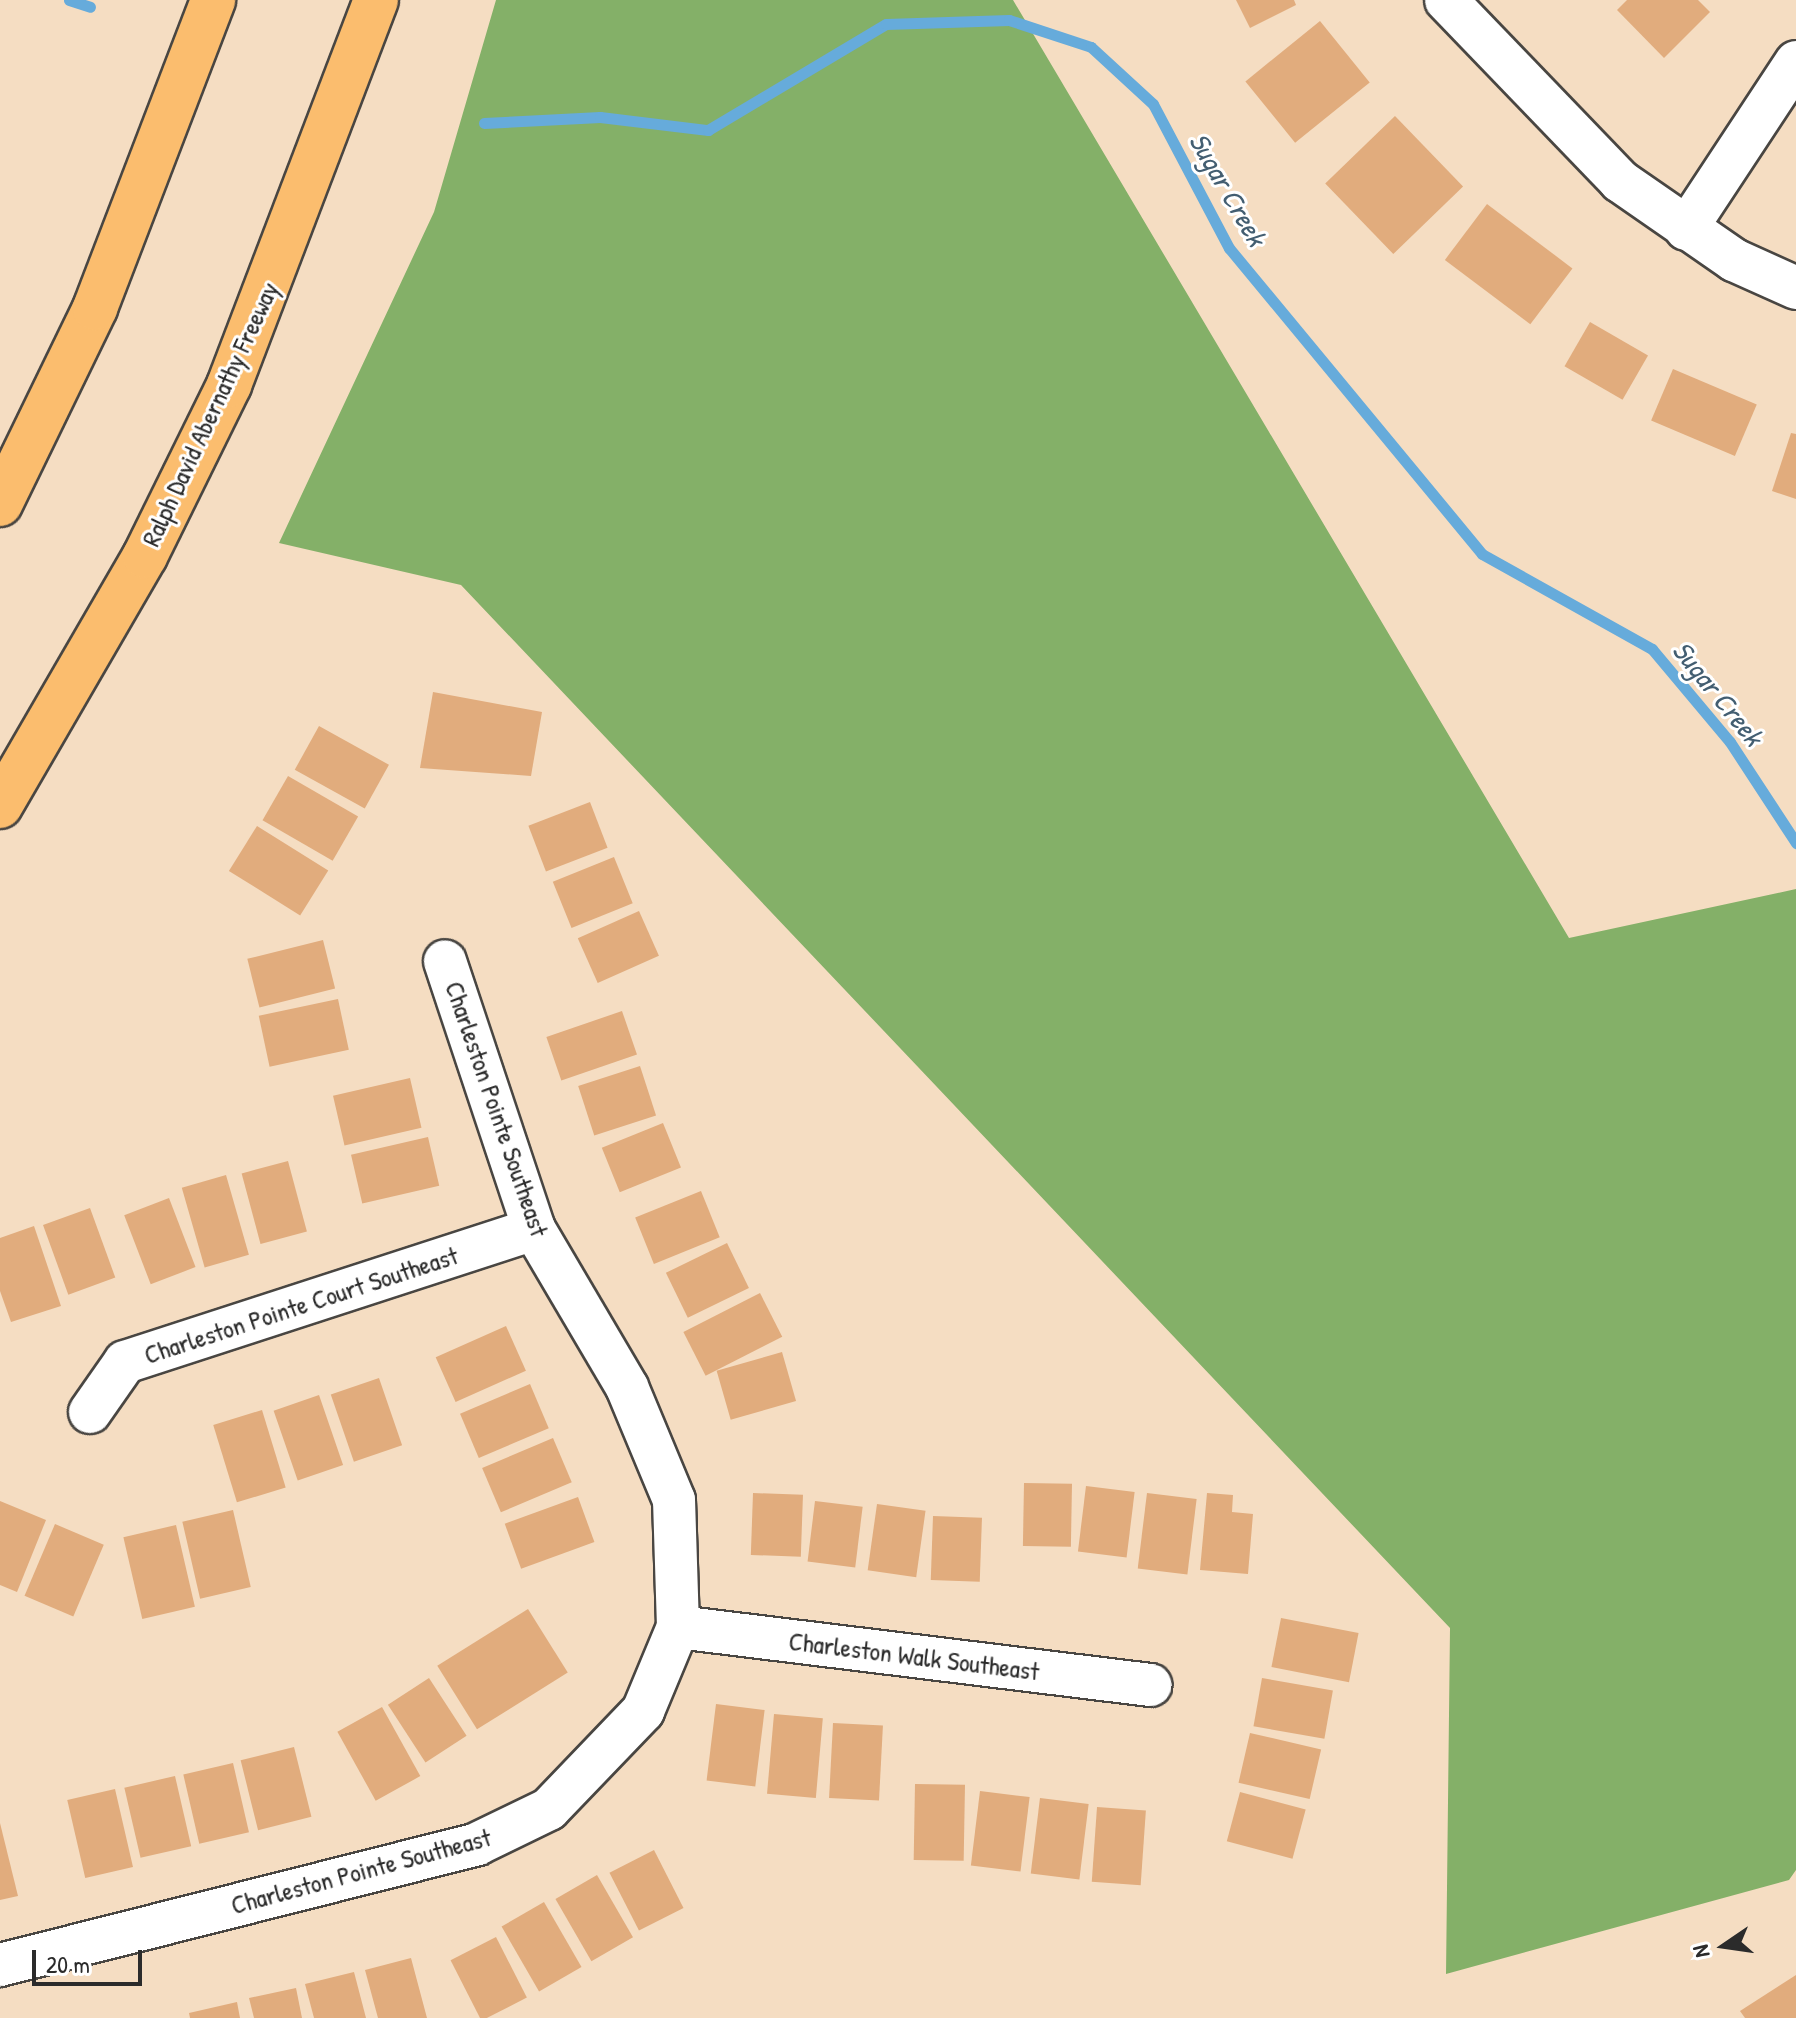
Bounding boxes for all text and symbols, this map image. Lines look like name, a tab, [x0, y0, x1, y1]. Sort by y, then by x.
water label: Sugar Creek	[1182, 127, 1274, 251]
street label: Ralph David Abernathy Freeway	[135, 277, 285, 551]
water label: Sugar Creek	[1666, 634, 1770, 752]
street label: Charleston Pointe Southeast	[439, 977, 555, 1241]
street label: Charleston Pointe Court Southeast	[140, 1240, 462, 1370]
street label: Charleston Walk Southeast	[787, 1625, 1041, 1687]
street label: Charleston Pointe Southeast	[228, 1821, 494, 1921]
north arrow	[1684, 1906, 1764, 1986]
scale bar	[36, 1934, 146, 1984]
text: N	[1685, 1942, 1717, 1960]
text: 20 m	[46, 1948, 90, 1980]

